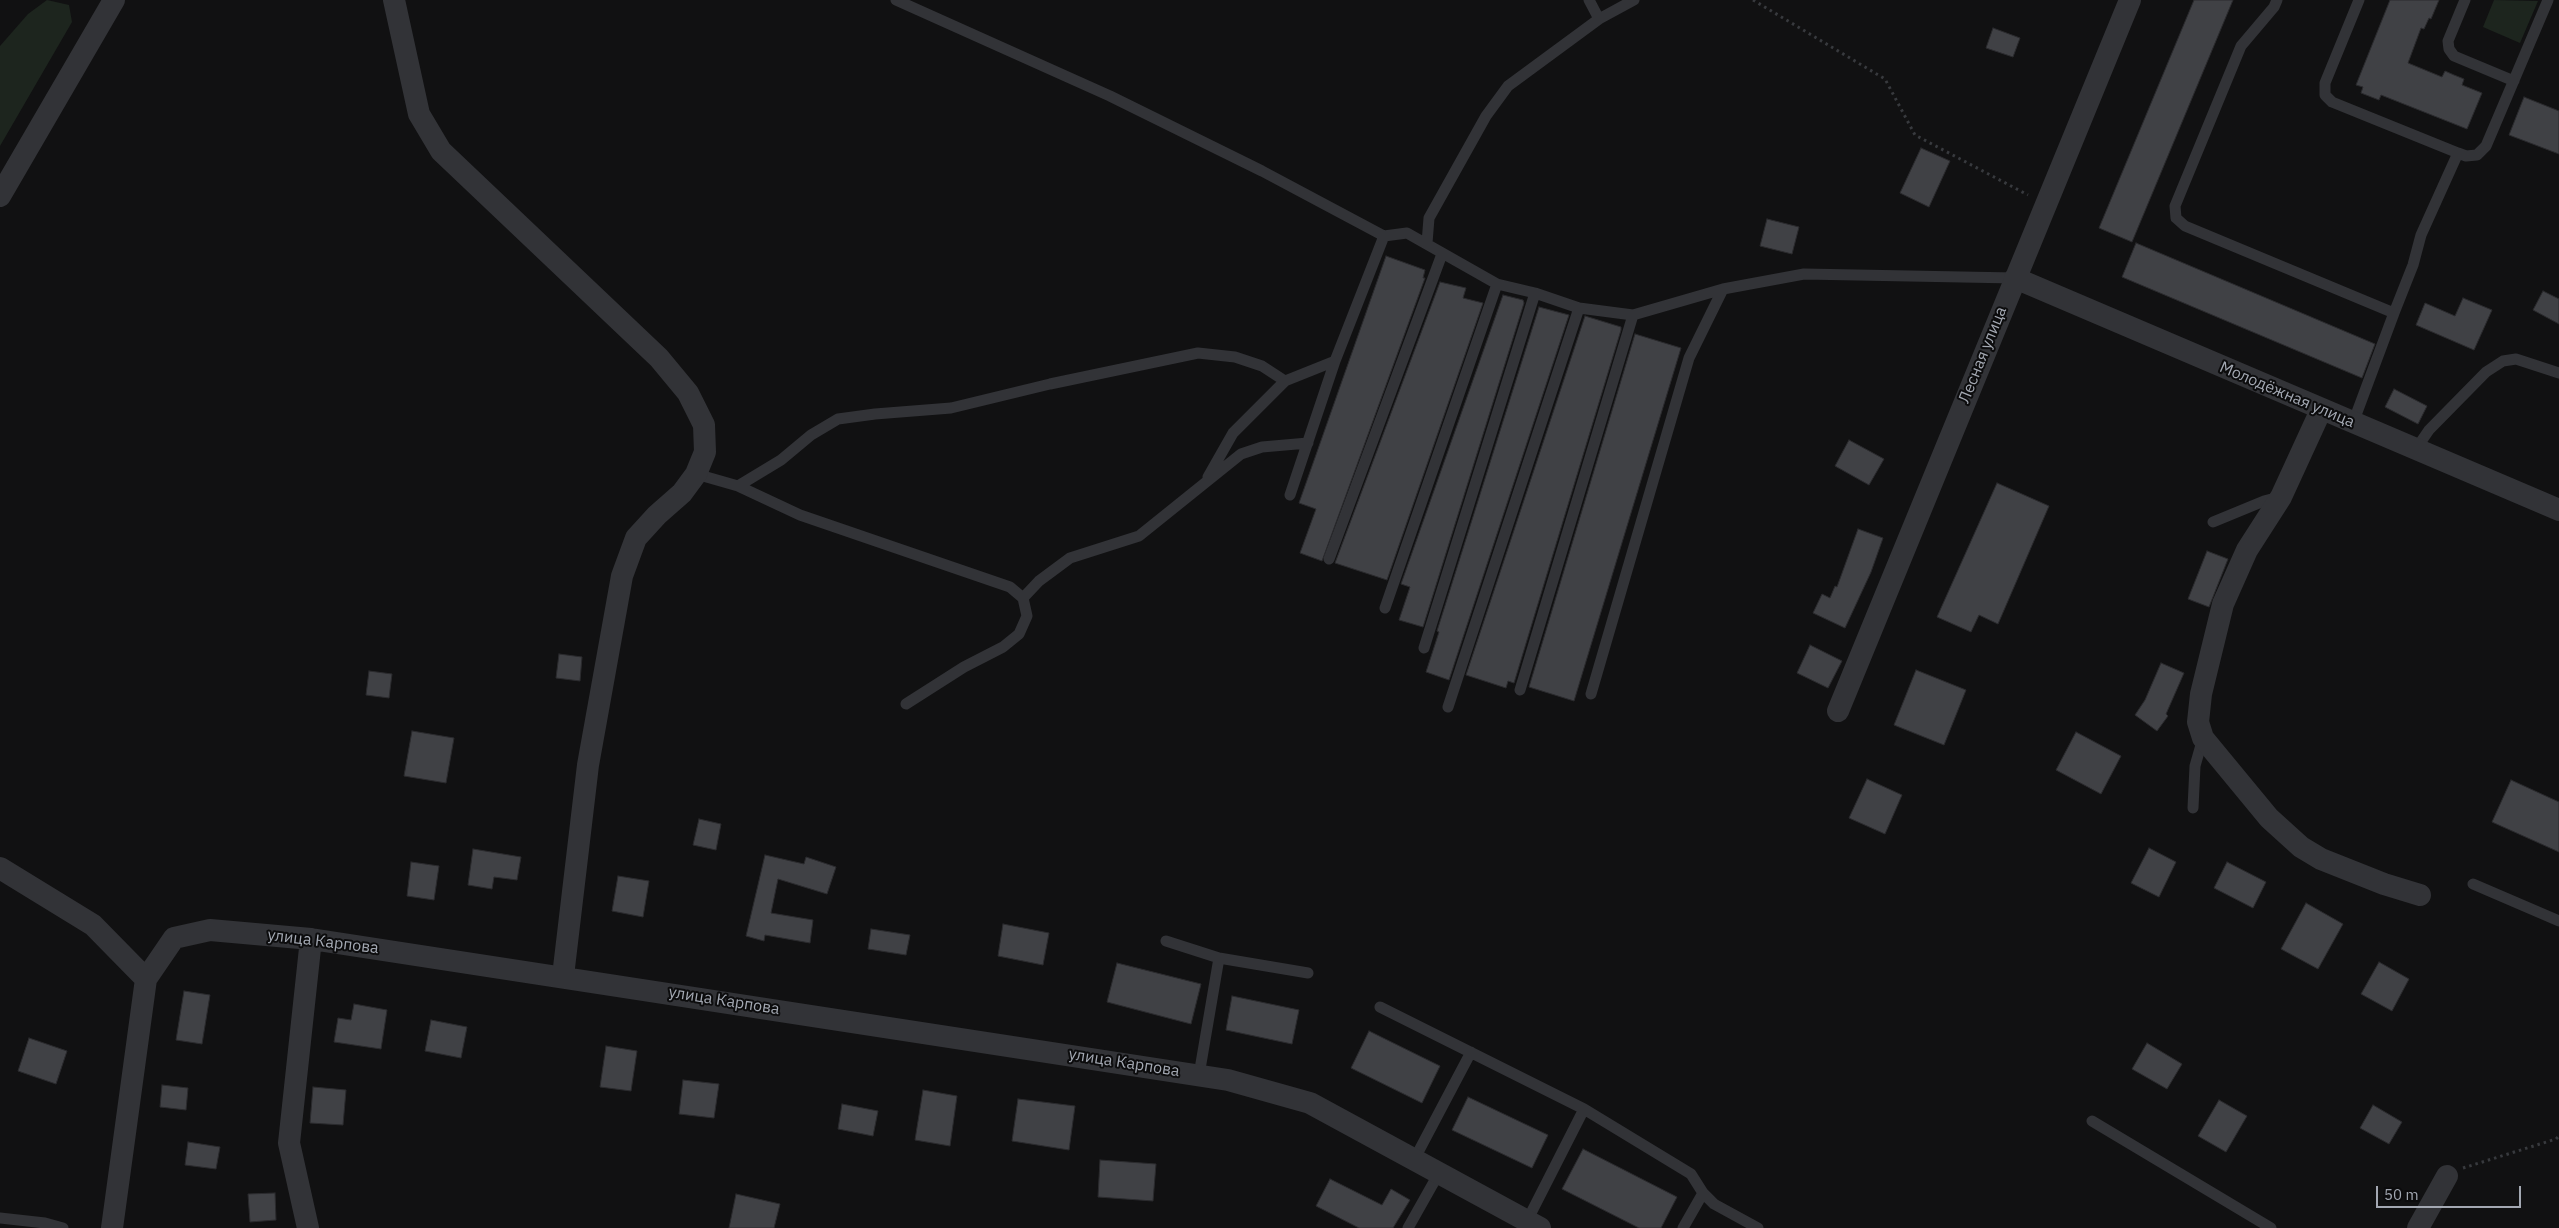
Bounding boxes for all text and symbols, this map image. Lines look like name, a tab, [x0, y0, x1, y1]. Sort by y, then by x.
street label: Лесная улица	[1955, 304, 2011, 406]
street label: Молодёжная улица	[2217, 358, 2357, 432]
street label: улица Карпова	[266, 926, 380, 958]
street label: улица Карпова	[667, 983, 781, 1019]
street label: улица Карпова	[1067, 1045, 1181, 1081]
scale bar	[2379, 1176, 2524, 1208]
text: 50 m	[2384, 1185, 2419, 1204]

